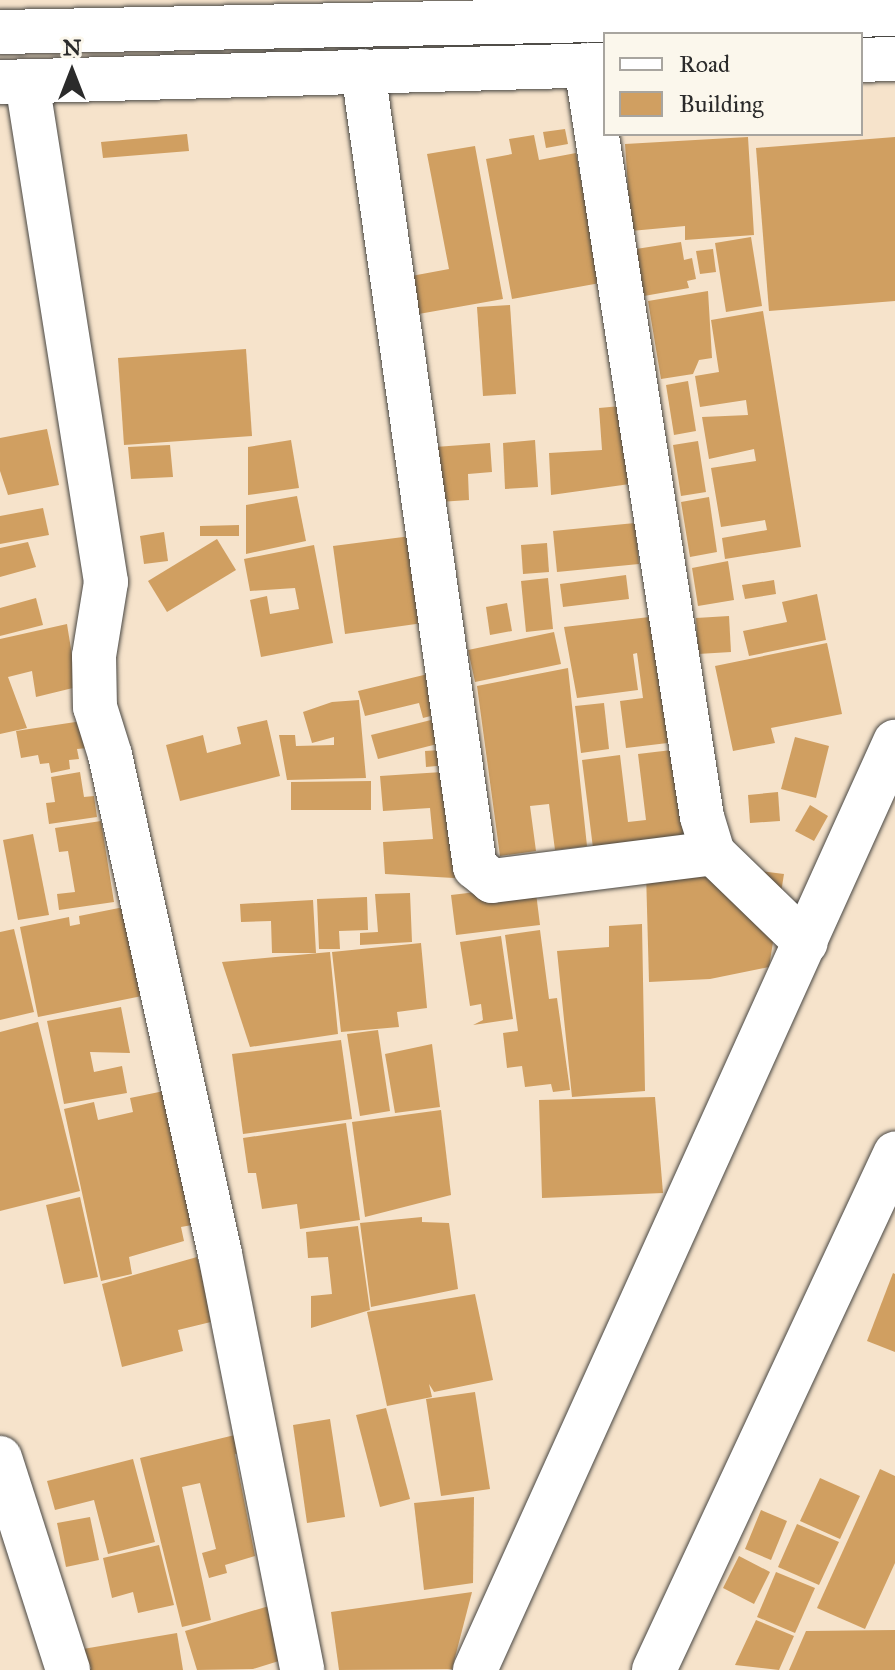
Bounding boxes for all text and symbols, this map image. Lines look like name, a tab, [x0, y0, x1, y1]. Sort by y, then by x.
north arrow	[32, 32, 112, 112]
legend	[603, 32, 863, 136]
text: N	[63, 34, 81, 61]
text: Road	[679, 49, 730, 79]
text: Building	[679, 89, 764, 119]

